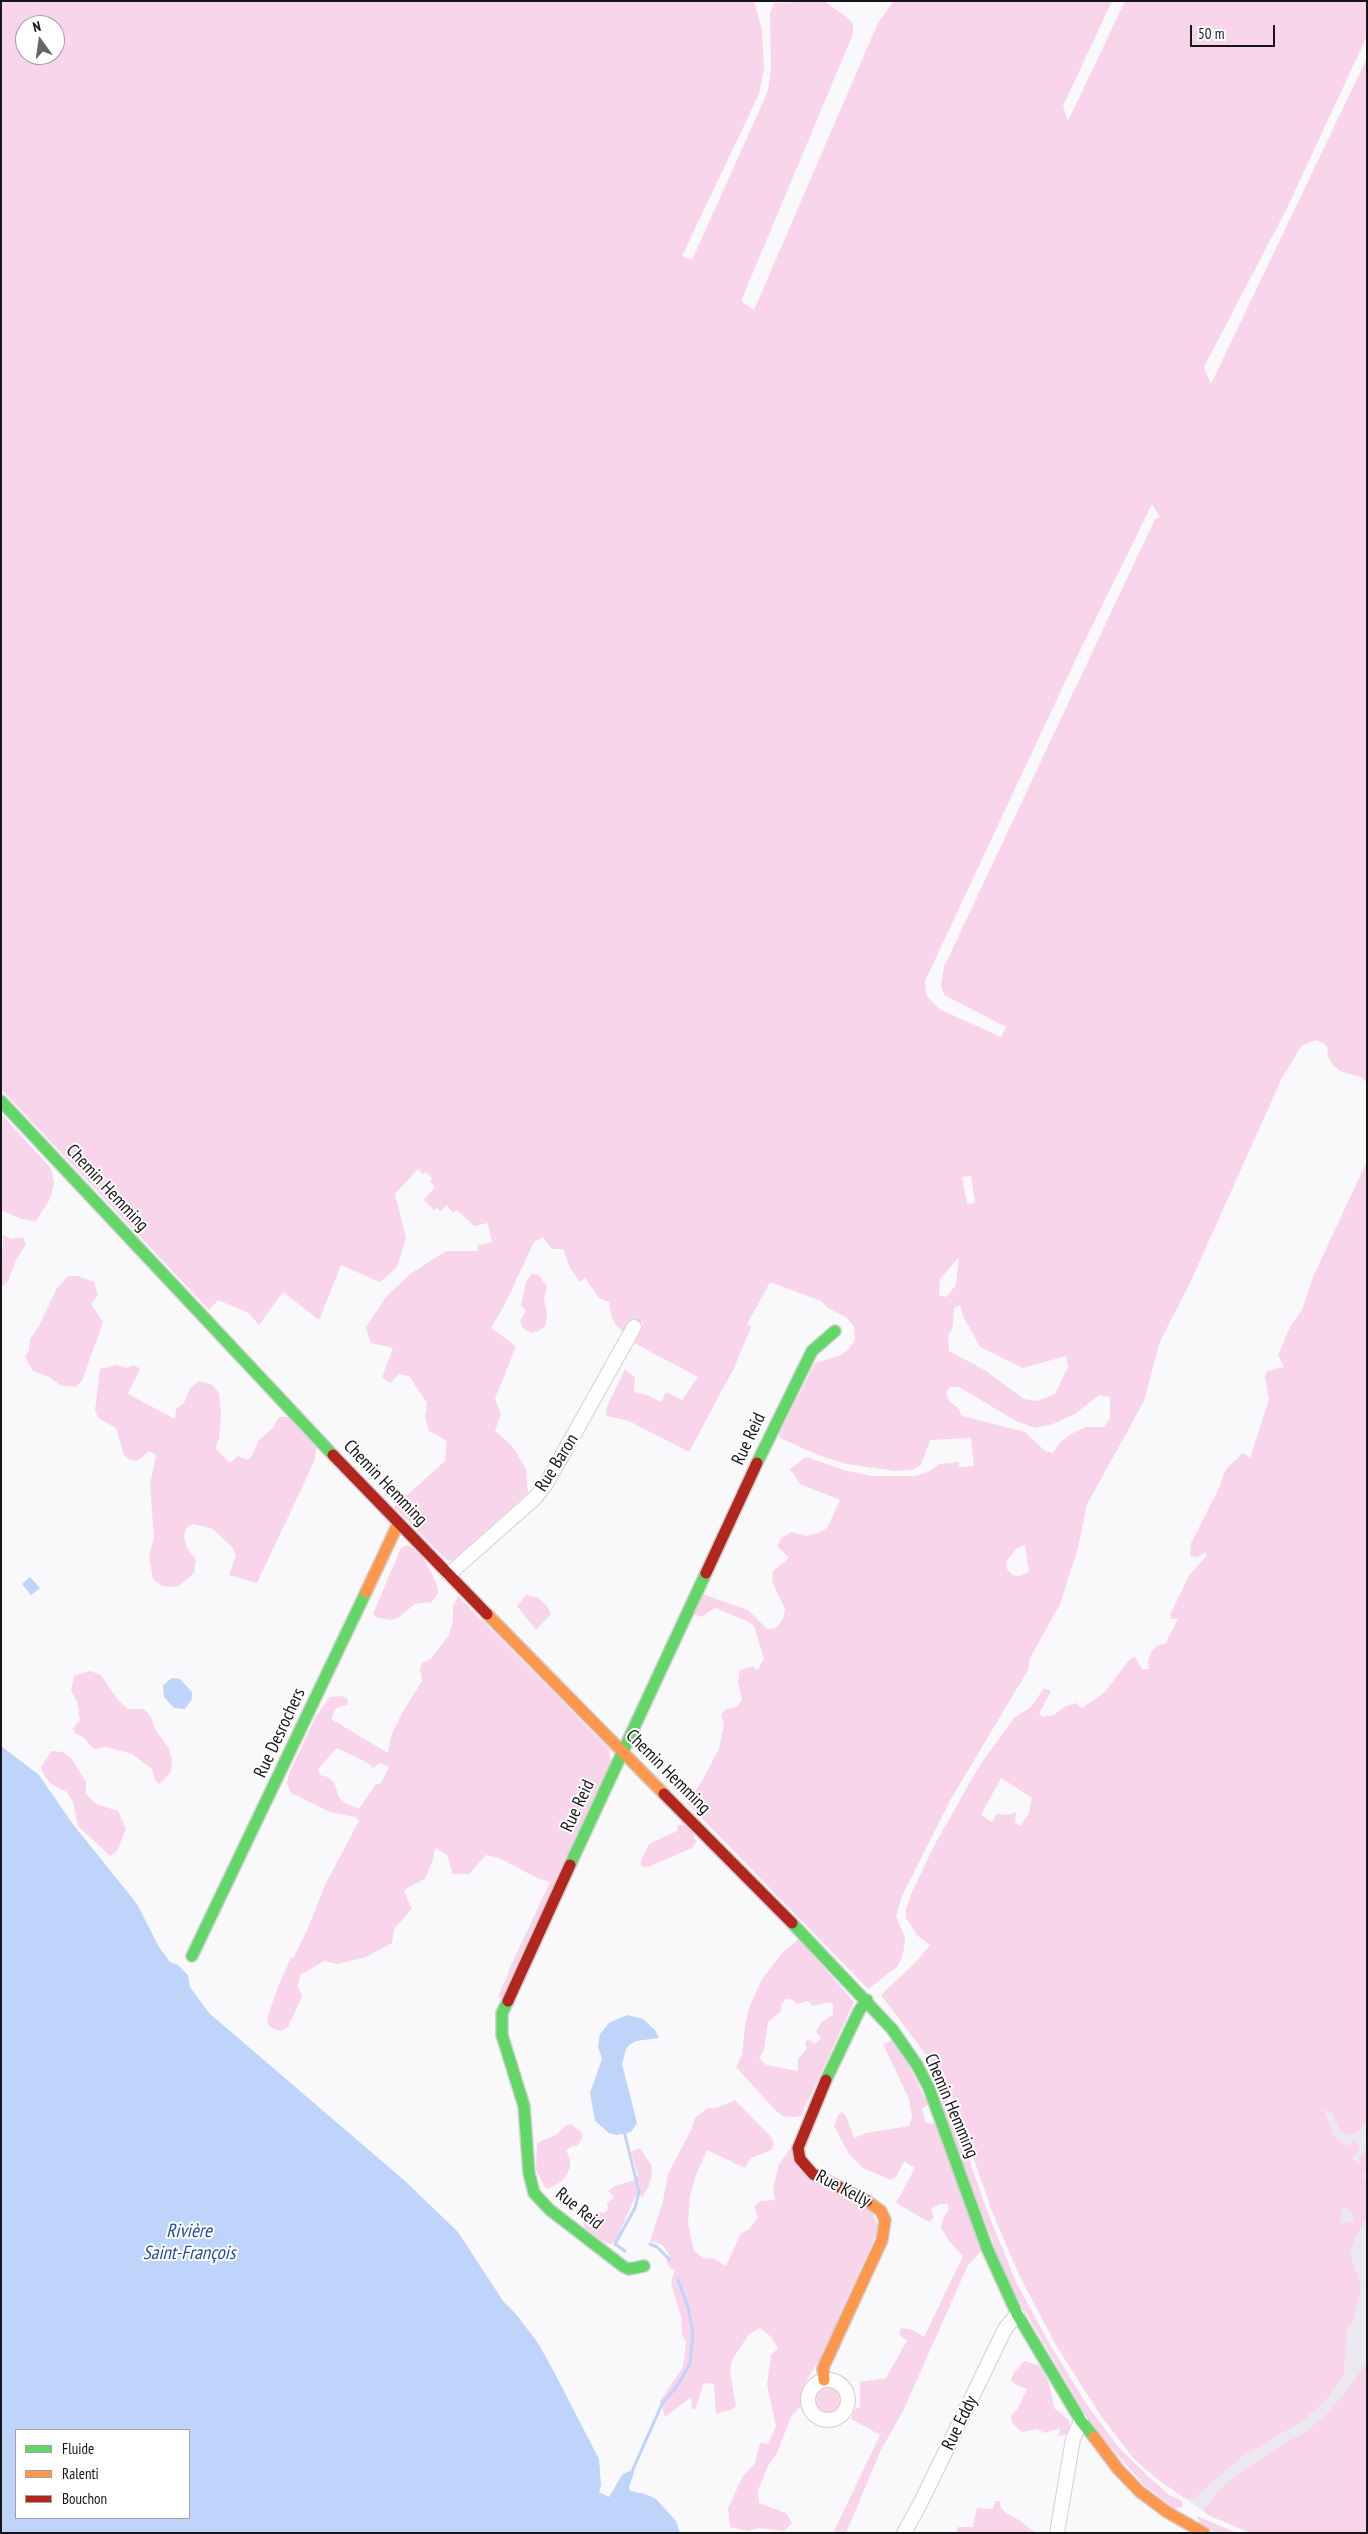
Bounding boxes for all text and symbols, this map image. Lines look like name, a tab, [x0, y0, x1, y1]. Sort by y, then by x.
north arrow	[15, 15, 65, 65]
scale bar	[1193, 15, 1278, 47]
text: N	[31, 17, 42, 36]
text: 50 m	[1198, 24, 1224, 43]
street label: Chemin Hemming	[61, 1140, 153, 1236]
street label: Rue Reid	[728, 1410, 770, 1468]
street label: Rue Baron	[531, 1430, 583, 1496]
street label: Chemin Hemming	[339, 1436, 431, 1530]
street label: Rue Desrochers	[250, 1685, 310, 1781]
street label: Chemin Hemming	[621, 1725, 715, 1819]
street label: Rue Reid	[557, 1777, 599, 1835]
street label: Chemin Hemming	[919, 2051, 983, 2161]
street label: Rue Kelly	[812, 2166, 874, 2212]
street label: Rue Reid	[551, 2183, 607, 2235]
water label: Rivière Saint-François	[143, 2221, 235, 2265]
street label: Rue Eddy	[938, 2392, 982, 2454]
legend	[15, 2429, 190, 2519]
text: Fluide	[62, 2439, 94, 2458]
text: Ralenti	[62, 2464, 99, 2483]
text: Bouchon	[62, 2489, 107, 2508]

